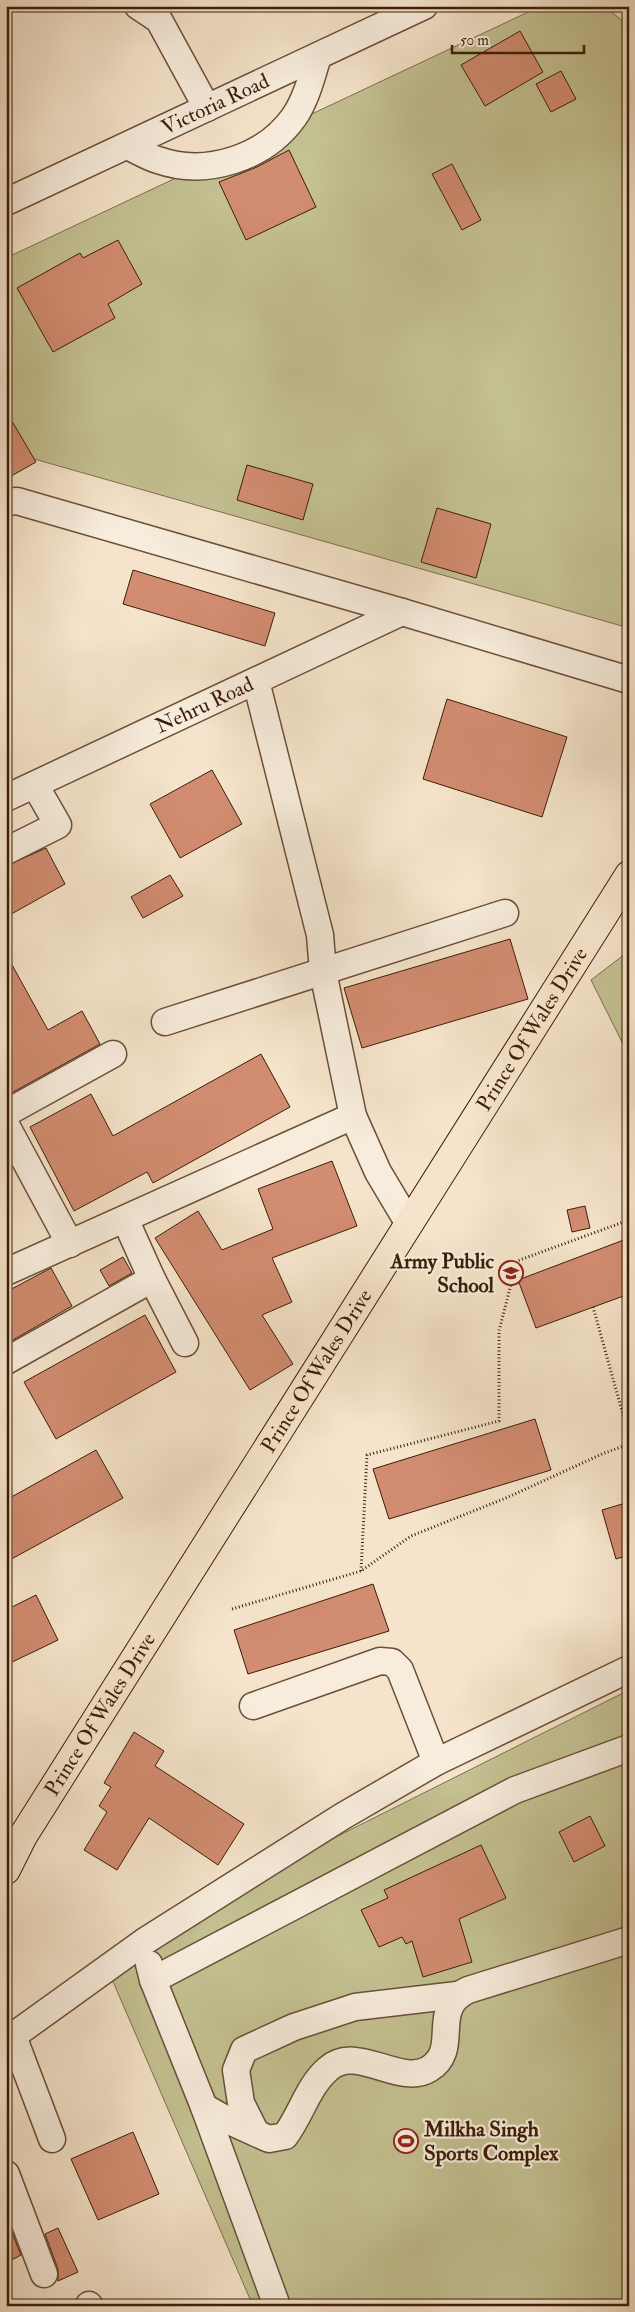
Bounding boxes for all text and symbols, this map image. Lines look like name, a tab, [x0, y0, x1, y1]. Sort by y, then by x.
scale bar	[452, 22, 585, 54]
text: 50 m	[460, 31, 489, 50]
street label: Victoria Road	[157, 67, 274, 141]
street label: Nehru Road	[151, 670, 258, 739]
street label: Prince Of Wales Drive	[470, 942, 594, 1116]
place label: Army Public School	[390, 1248, 495, 1299]
school or university icon: Army Public School	[498, 1260, 524, 1286]
street label: Prince Of Wales Drive	[255, 1284, 378, 1458]
street label: Prince Of Wales Drive	[38, 1627, 162, 1801]
place label: Milkha Singh Sports Complex	[423, 2116, 559, 2167]
sports icon: Milkha Singh Sports Complex	[393, 2128, 419, 2154]

